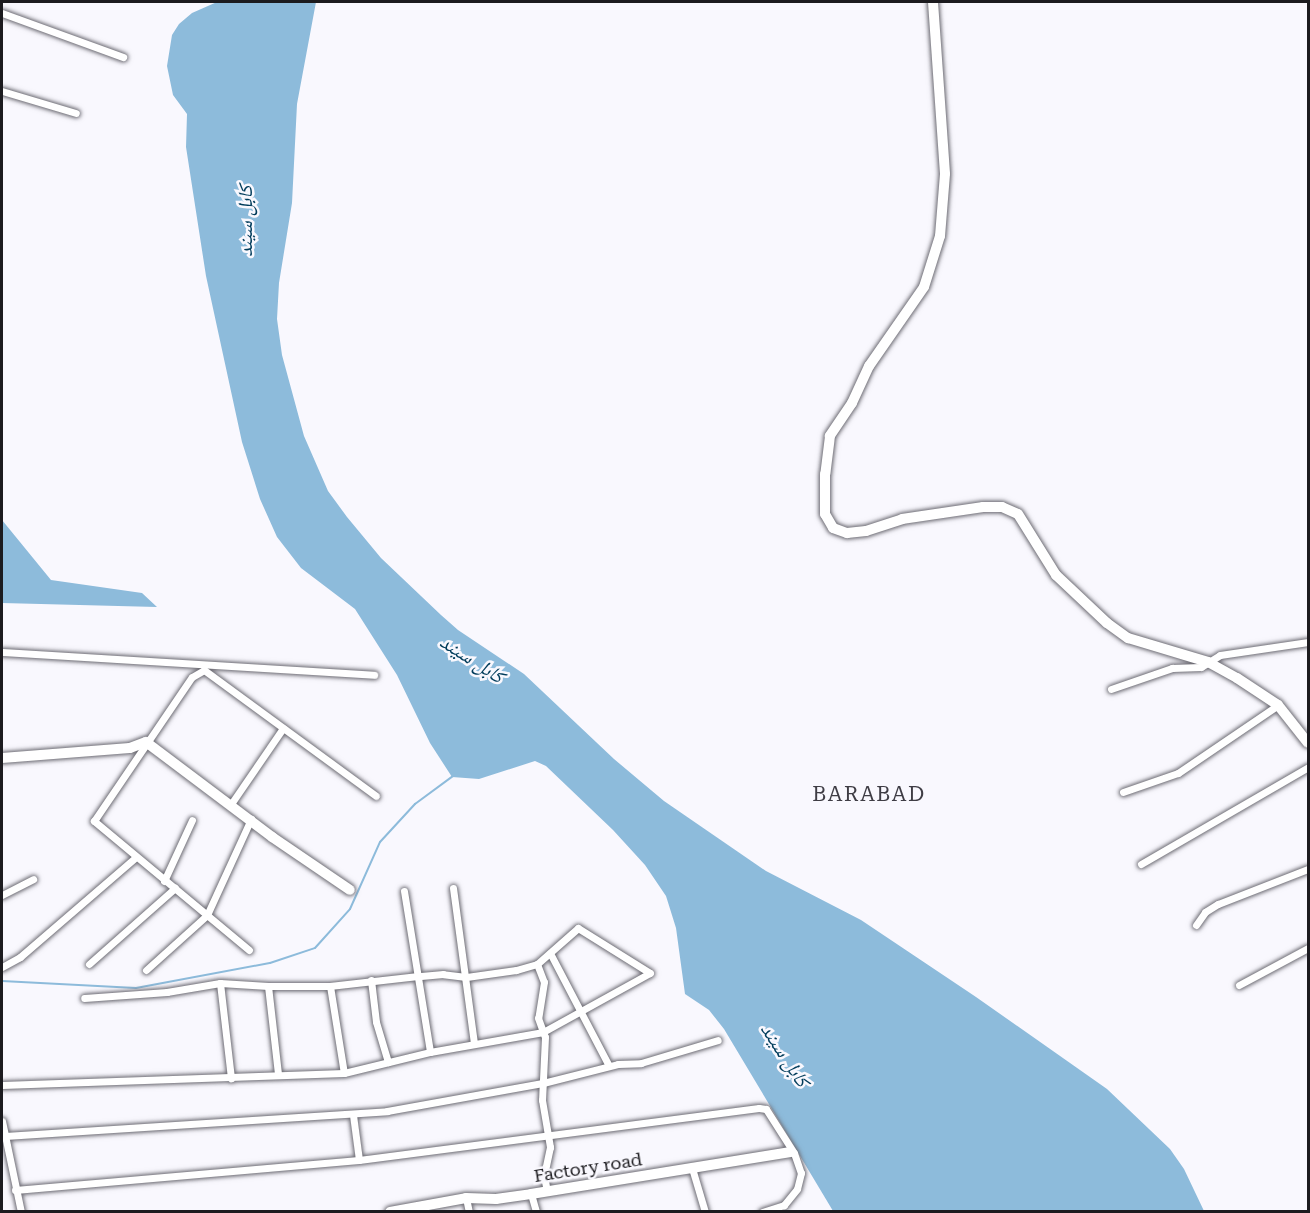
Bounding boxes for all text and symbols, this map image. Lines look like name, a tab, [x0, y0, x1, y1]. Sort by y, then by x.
water label: کابل سيند	[233, 185, 257, 257]
water label: کابل سيند	[436, 629, 508, 689]
district label: BARABAD	[812, 781, 926, 807]
water label: کابل سيند	[755, 1019, 815, 1091]
street label: Factory road	[532, 1149, 644, 1187]

